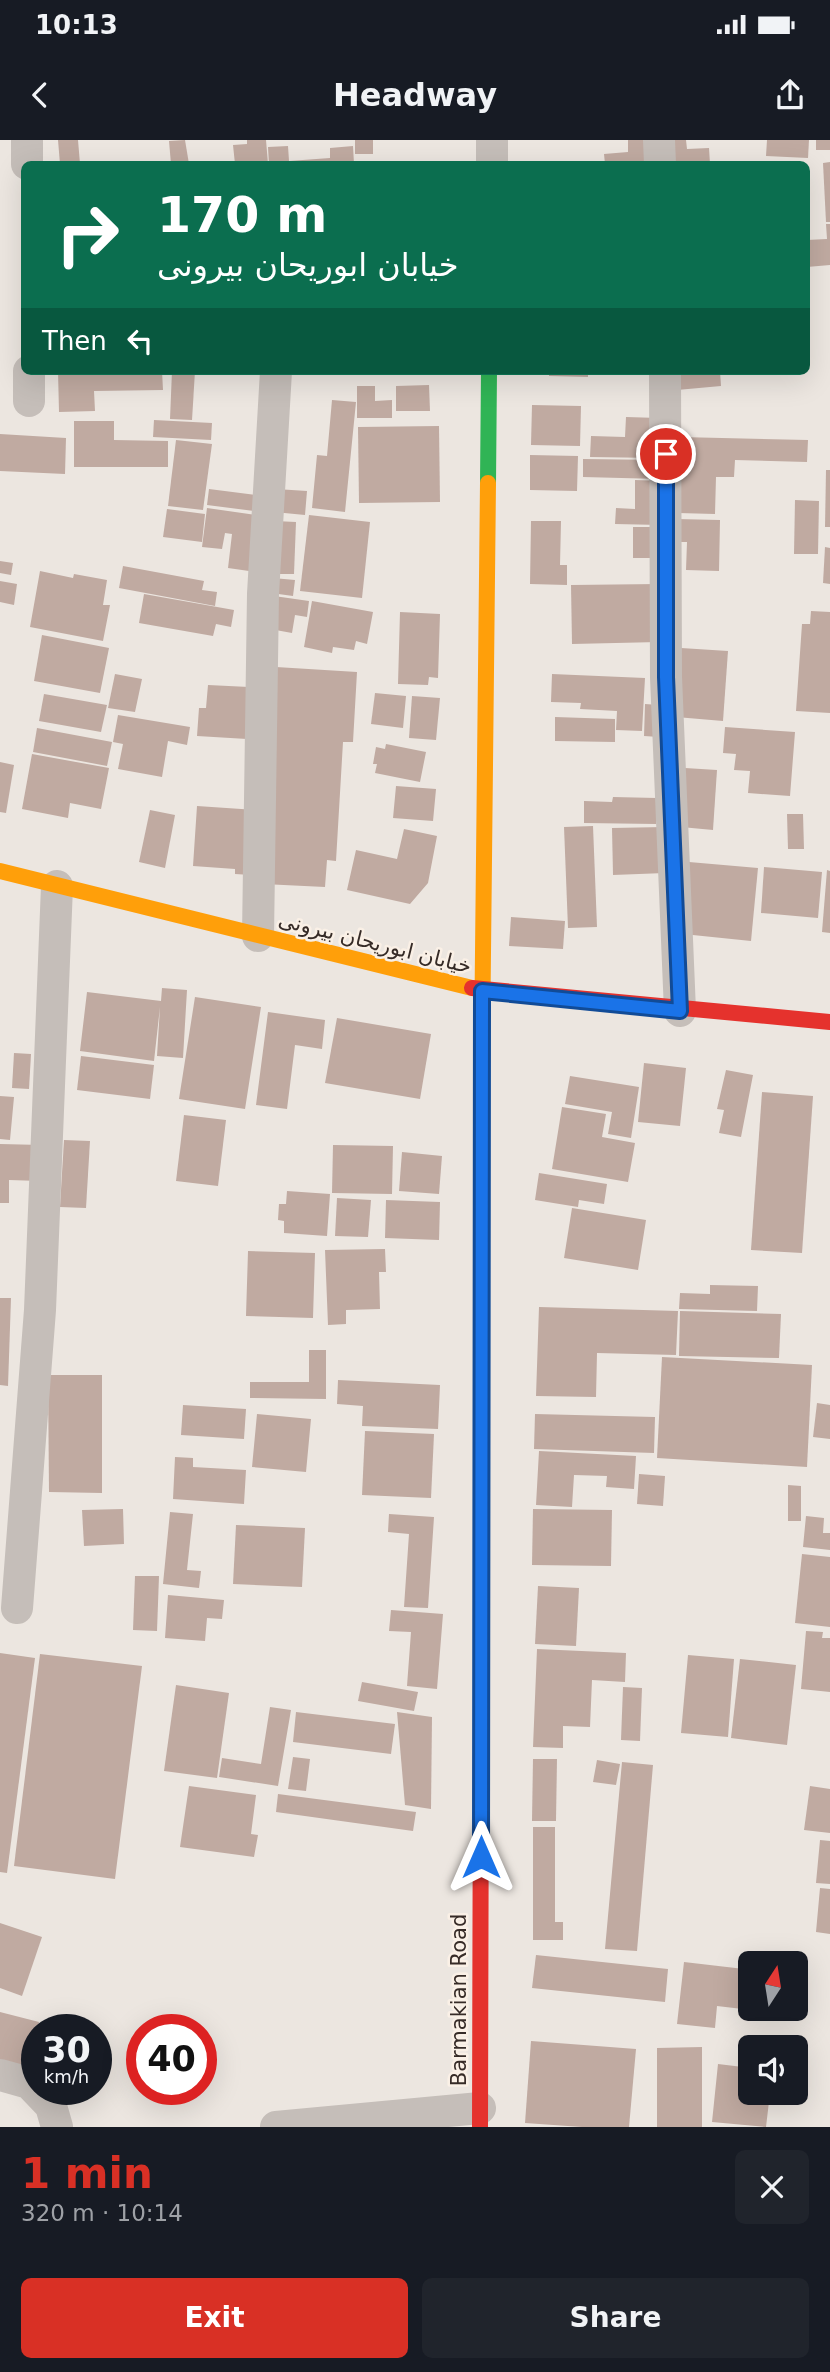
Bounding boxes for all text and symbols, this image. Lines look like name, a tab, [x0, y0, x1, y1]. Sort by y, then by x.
text: 10:13	[35, 10, 118, 40]
icon: back	[21, 76, 59, 114]
text: Headway	[333, 76, 497, 114]
icon: share	[771, 76, 809, 114]
text: 170 m	[157, 187, 327, 244]
icon: right	[42, 189, 133, 280]
text: خیابان ابوریحان بیرونی	[157, 246, 459, 284]
icon: left	[121, 322, 159, 360]
text: Then	[42, 326, 107, 356]
pin	[636, 424, 696, 484]
icon: arrive	[647, 435, 685, 473]
street label: خیابان ابوریحان بیرونی	[276, 907, 474, 979]
position arrow	[444, 1820, 518, 1894]
street label: Barmakian Road	[447, 1914, 471, 2086]
north arrow	[738, 1951, 808, 2021]
map controls	[738, 1951, 808, 2105]
speed limit sign: 40	[126, 2014, 217, 2105]
text: 30	[42, 2030, 91, 2070]
button: sound	[738, 2035, 808, 2105]
text: km/h	[44, 2066, 89, 2087]
text: 1 min	[21, 2149, 153, 2198]
button: close	[735, 2150, 809, 2224]
text: 320 m · 10:14	[21, 2200, 183, 2226]
button: Exit	[21, 2278, 408, 2358]
button: Share	[422, 2278, 809, 2358]

